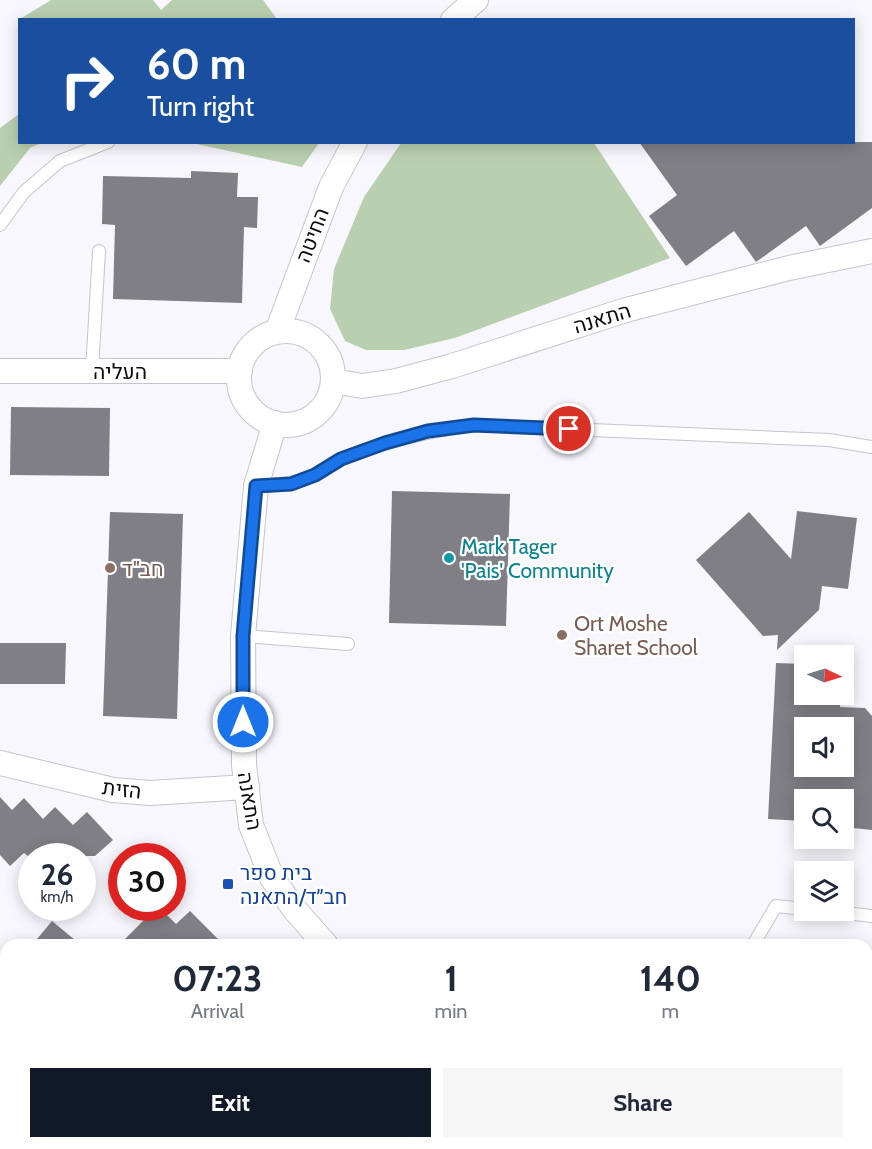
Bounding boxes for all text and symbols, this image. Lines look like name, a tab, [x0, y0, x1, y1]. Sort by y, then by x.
text: 60 m	[147, 38, 246, 90]
icon: right	[48, 42, 126, 120]
text: Turn right	[147, 90, 254, 123]
street label: החיטה	[290, 204, 334, 266]
street label: התאנה	[570, 297, 634, 339]
street label: העליה	[93, 359, 147, 384]
pin	[543, 403, 594, 454]
icon: arrive	[552, 412, 585, 445]
place label: Mark Tager 'Pais' Community	[461, 534, 614, 583]
marker: Mark Tager 'Pais' Community	[442, 551, 456, 565]
place label: חב"ד	[122, 556, 164, 581]
marker: חב"ד	[103, 561, 117, 575]
place label: Ort Moshe Sharet School	[574, 611, 698, 660]
marker: Ort Moshe Sharet School	[555, 628, 569, 642]
north arrow	[794, 645, 854, 705]
map controls	[794, 645, 854, 921]
position arrow	[211, 690, 275, 754]
button: sound	[794, 717, 854, 777]
street label: התאנה	[233, 770, 267, 832]
street label: הזית	[101, 774, 143, 804]
button: search	[794, 789, 854, 849]
speed limit sign: 30	[108, 843, 186, 921]
text: 26	[41, 856, 73, 893]
place label: בית ספר חב״ד/התאנה	[240, 860, 347, 909]
button: layers	[794, 861, 854, 921]
marker: בית ספר חב״ד/התאנה	[221, 877, 235, 891]
text: km/h	[41, 888, 73, 906]
text: 07:23	[172, 956, 262, 1000]
text: 1	[444, 956, 458, 1000]
text: 140	[640, 956, 701, 1000]
text: Arrival	[191, 999, 244, 1023]
text: min	[435, 999, 468, 1023]
text: m	[662, 999, 679, 1023]
button: Exit	[30, 1068, 431, 1137]
button: Share	[443, 1068, 843, 1137]

